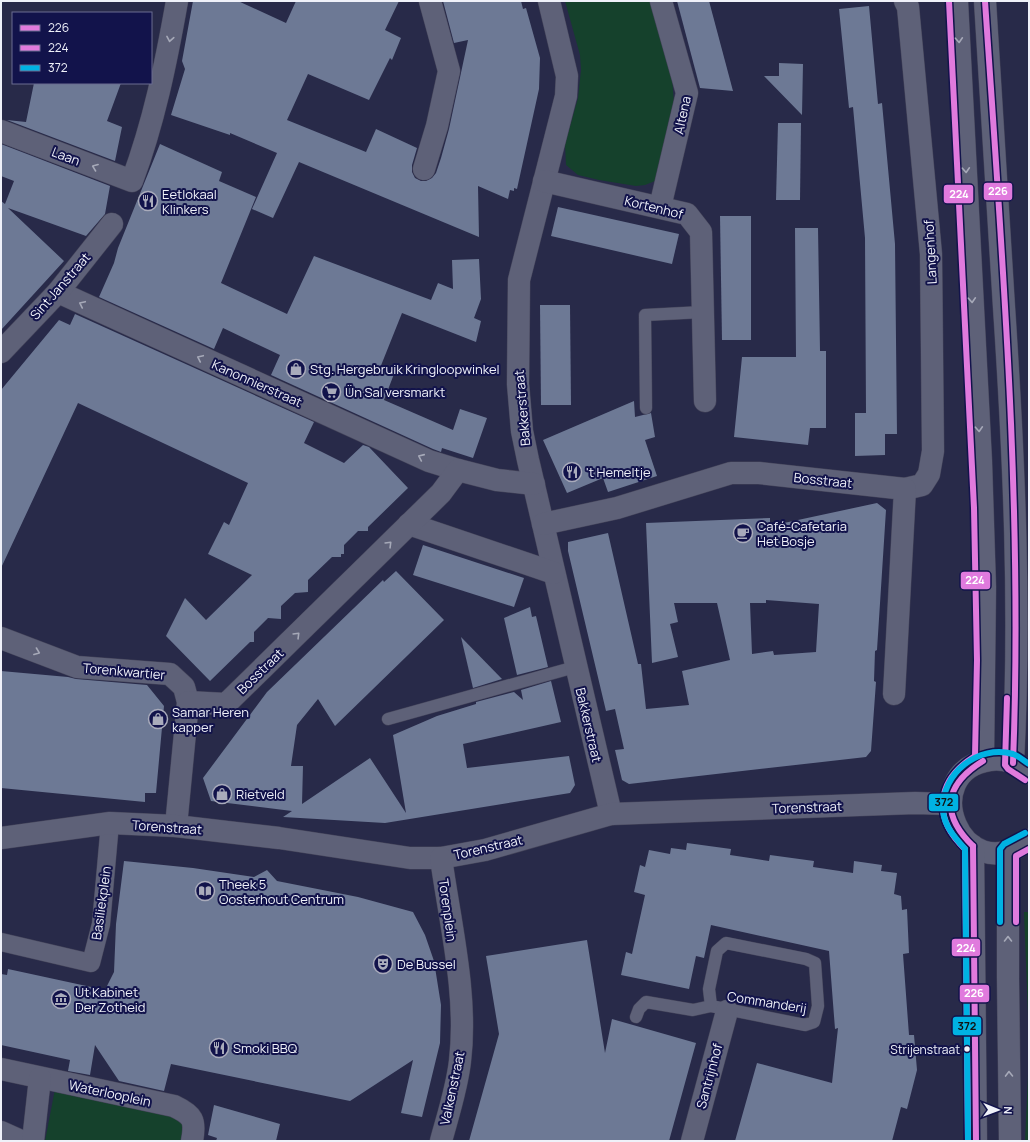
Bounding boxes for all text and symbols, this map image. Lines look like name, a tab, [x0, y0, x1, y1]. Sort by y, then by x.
legend	[12, 12, 152, 84]
text: 226	[48, 19, 69, 36]
one-way arrow	[167, 36, 175, 43]
one-way arrow	[954, 37, 963, 43]
text: 224	[48, 39, 69, 56]
text: 372	[48, 59, 68, 76]
street label: Altena	[669, 94, 695, 136]
street label: Laan	[49, 142, 83, 170]
one-way arrow	[92, 163, 99, 171]
one-way arrow	[961, 167, 970, 173]
line badge: 226	[983, 182, 1013, 201]
text: 226	[988, 183, 1008, 198]
line badge: 224	[943, 184, 974, 204]
place label: Eetlokaal Klinkers	[162, 185, 217, 218]
text: 224	[949, 186, 969, 201]
restaurant icon: Eetlokaal Klinkers	[137, 190, 159, 212]
street label: Kortenhof	[623, 191, 685, 223]
street label: Langenhof	[919, 219, 941, 285]
street label: Sint Janstraat	[26, 249, 94, 323]
one-way arrow	[968, 297, 977, 303]
one-way arrow	[79, 301, 86, 309]
one-way arrow	[197, 355, 205, 363]
street label: Kanonnierstraat	[209, 355, 305, 411]
shop icon: Stg. Hergebruik Kringloopwinkel	[285, 358, 307, 380]
place label: Stg. Hergebruik Kringloopwinkel	[310, 360, 500, 378]
street label: Bakkerstraat	[510, 369, 534, 447]
supermarket icon: Ün Sal versmarkt	[320, 381, 342, 403]
place label: Ün Sal versmarkt	[345, 383, 445, 401]
one-way arrow	[975, 426, 983, 432]
one-way arrow	[418, 454, 425, 462]
restaurant icon: 't Hemeltje	[561, 461, 583, 483]
place label: 't Hemeltje	[586, 463, 651, 481]
street label: Bosstraat	[793, 468, 853, 492]
place label: Café-Cafetaria Het Bosje	[757, 517, 847, 550]
cafe icon: Café-Cafetaria Het Bosje	[732, 522, 754, 544]
one-way arrow	[384, 541, 392, 549]
line badge: 224	[960, 571, 991, 590]
text: 224	[965, 572, 985, 587]
one-way arrow	[292, 632, 300, 640]
street label: Bosstraat	[233, 644, 287, 698]
one-way arrow	[34, 647, 41, 655]
street label: Torenkwartier	[82, 658, 166, 684]
street label: Bakkerstraat	[572, 686, 606, 764]
place label: Samar Heren kapper	[172, 703, 249, 736]
shop icon: Samar Heren kapper	[147, 708, 169, 730]
shop icon: Rietveld	[211, 783, 233, 805]
place label: Rietveld	[236, 785, 285, 803]
line badge: 372	[928, 793, 959, 812]
text: 372	[935, 794, 953, 809]
street label: Torenstraat	[772, 797, 842, 817]
street label: Torenstraat	[131, 816, 203, 838]
street label: Torenstraat	[452, 830, 524, 864]
street label: Basiliekplein	[87, 865, 115, 941]
place label: Theek 5 Oosterhout Centrum	[219, 875, 344, 908]
street label: Torenplein	[435, 877, 461, 943]
library icon: Theek 5 Oosterhout Centrum	[194, 880, 216, 902]
one-way arrow	[1004, 936, 1012, 942]
line badge: 224	[951, 938, 981, 957]
text: 224	[956, 940, 976, 955]
theatre icon: De Bussel	[372, 953, 394, 975]
place label: De Bussel	[397, 955, 456, 973]
place label: Ut Kabinet Der Zotheid	[75, 983, 146, 1016]
line badge: 226	[959, 984, 990, 1003]
text: 226	[964, 985, 984, 1000]
street label: Commanderij	[726, 987, 808, 1017]
museum icon: Ut Kabinet Der Zotheid	[50, 988, 72, 1010]
line badge: 372	[952, 1016, 982, 1036]
text: 372	[958, 1018, 976, 1033]
restaurant icon: Smoki BBQ	[208, 1037, 230, 1059]
place label: Smoki BBQ	[233, 1039, 298, 1057]
street label: Santrijnhof	[692, 1041, 726, 1111]
place label: Strijenstraat	[890, 1041, 960, 1058]
marker: Strijenstraat	[962, 1044, 972, 1054]
street label: Valkenstraat	[435, 1049, 469, 1127]
one-way arrow	[1005, 1071, 1013, 1077]
street label: Waterlooplein	[67, 1076, 153, 1110]
north arrow	[978, 1090, 1018, 1130]
text: N	[1001, 1106, 1016, 1114]

